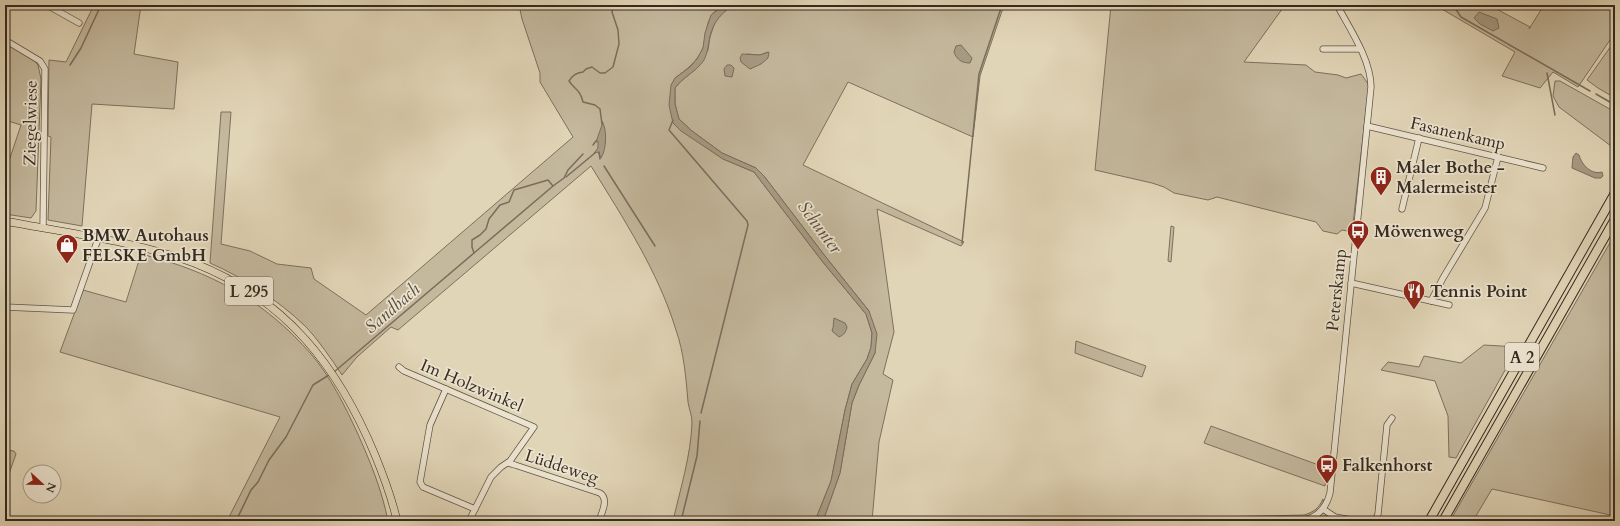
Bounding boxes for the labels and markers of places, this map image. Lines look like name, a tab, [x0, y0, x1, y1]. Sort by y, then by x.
place label: Maler Bothe - Malermeister	[1396, 156, 1505, 199]
building icon: Maler Bothe - Malermeister	[1368, 164, 1394, 197]
bus stop icon: Möwenweg	[1345, 218, 1371, 251]
place label: Möwenweg	[1374, 220, 1465, 243]
place label: BMW Autohaus FELSKE GmbH	[82, 224, 209, 267]
shop icon: BMW Autohaus FELSKE GmbH	[54, 232, 80, 265]
restaurant icon: Tennis Point	[1401, 278, 1427, 311]
place label: Tennis Point	[1430, 280, 1527, 303]
bus stop icon: Falkenhorst	[1314, 452, 1340, 485]
place label: Falkenhorst	[1342, 454, 1433, 477]

